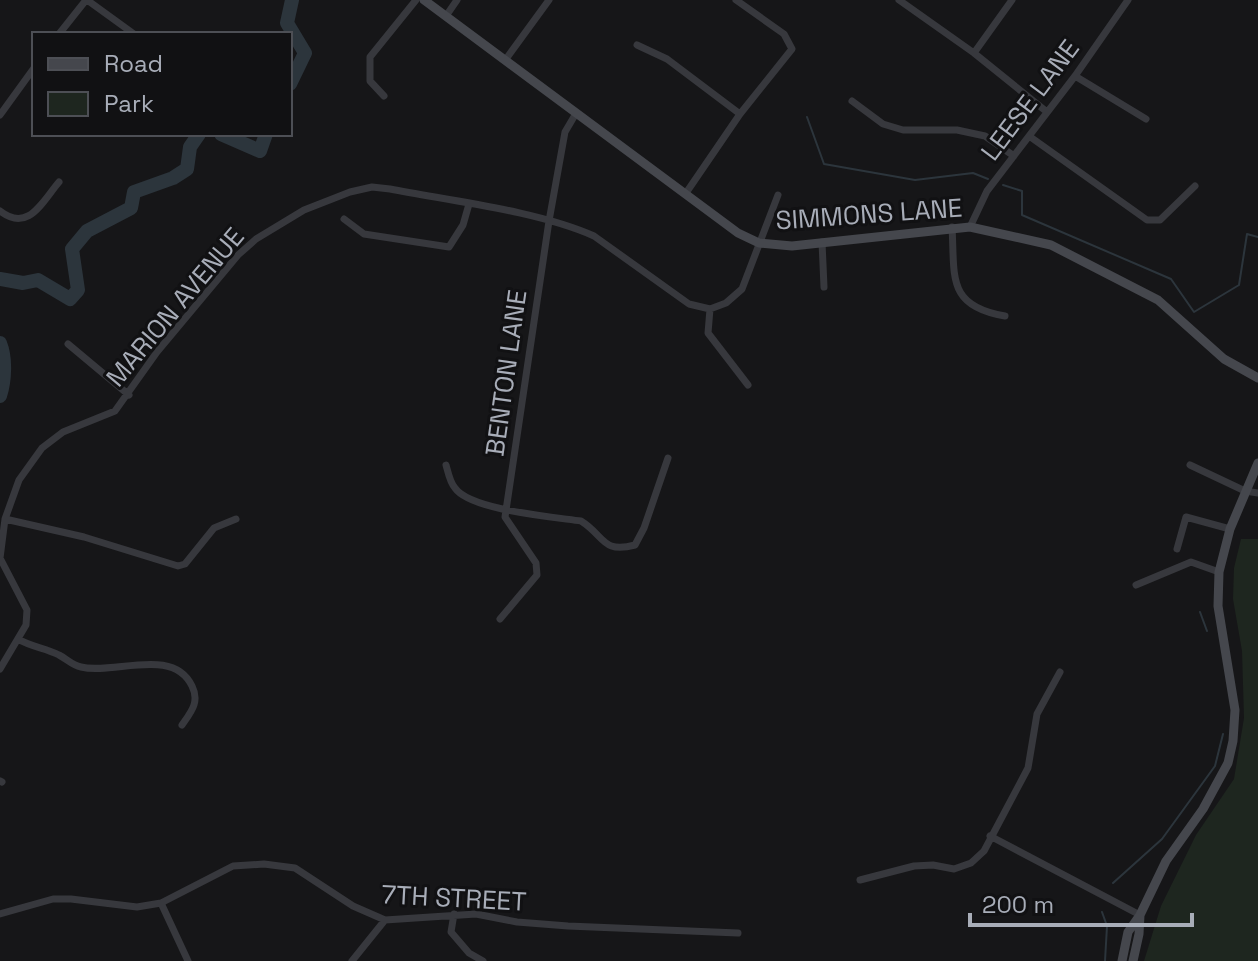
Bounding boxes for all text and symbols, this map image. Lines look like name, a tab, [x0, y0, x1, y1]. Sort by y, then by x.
legend	[32, 32, 292, 136]
street label: LEESE LANE	[973, 33, 1087, 167]
text: Road	[104, 48, 163, 79]
text: Park	[104, 88, 154, 119]
street label: SIMMONS LANE	[775, 191, 963, 237]
street label: MARION AVENUE	[98, 220, 252, 394]
street label: BENTON LANE	[478, 288, 534, 458]
street label: 7TH STREET	[381, 877, 527, 919]
scale bar	[970, 877, 1192, 927]
text: 200 m	[982, 889, 1054, 920]

